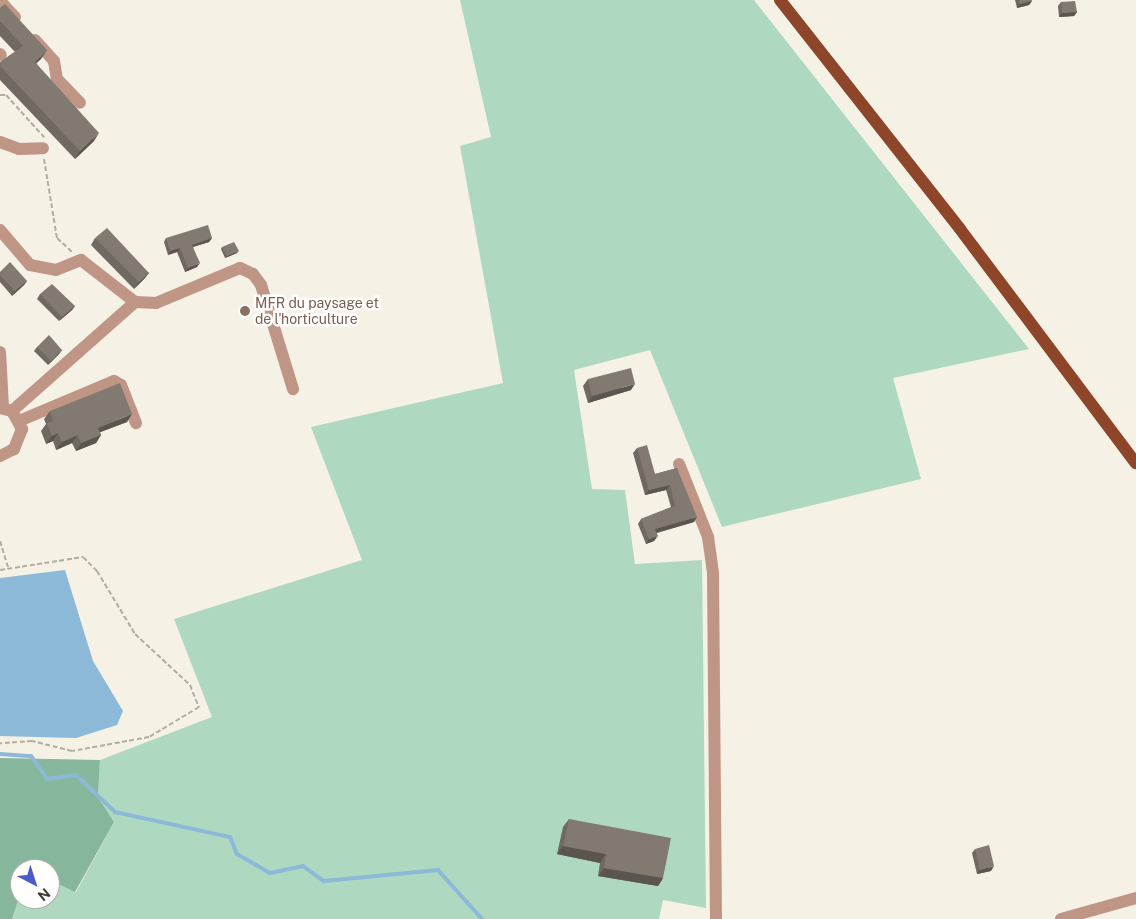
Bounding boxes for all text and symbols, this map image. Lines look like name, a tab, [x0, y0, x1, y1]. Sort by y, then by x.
place label: MFR du paysage et de l'horticulture	[255, 295, 379, 328]
marker: MFR du paysage et de l'horticulture	[239, 305, 251, 317]
north arrow	[10, 859, 60, 909]
text: N	[35, 885, 53, 904]

